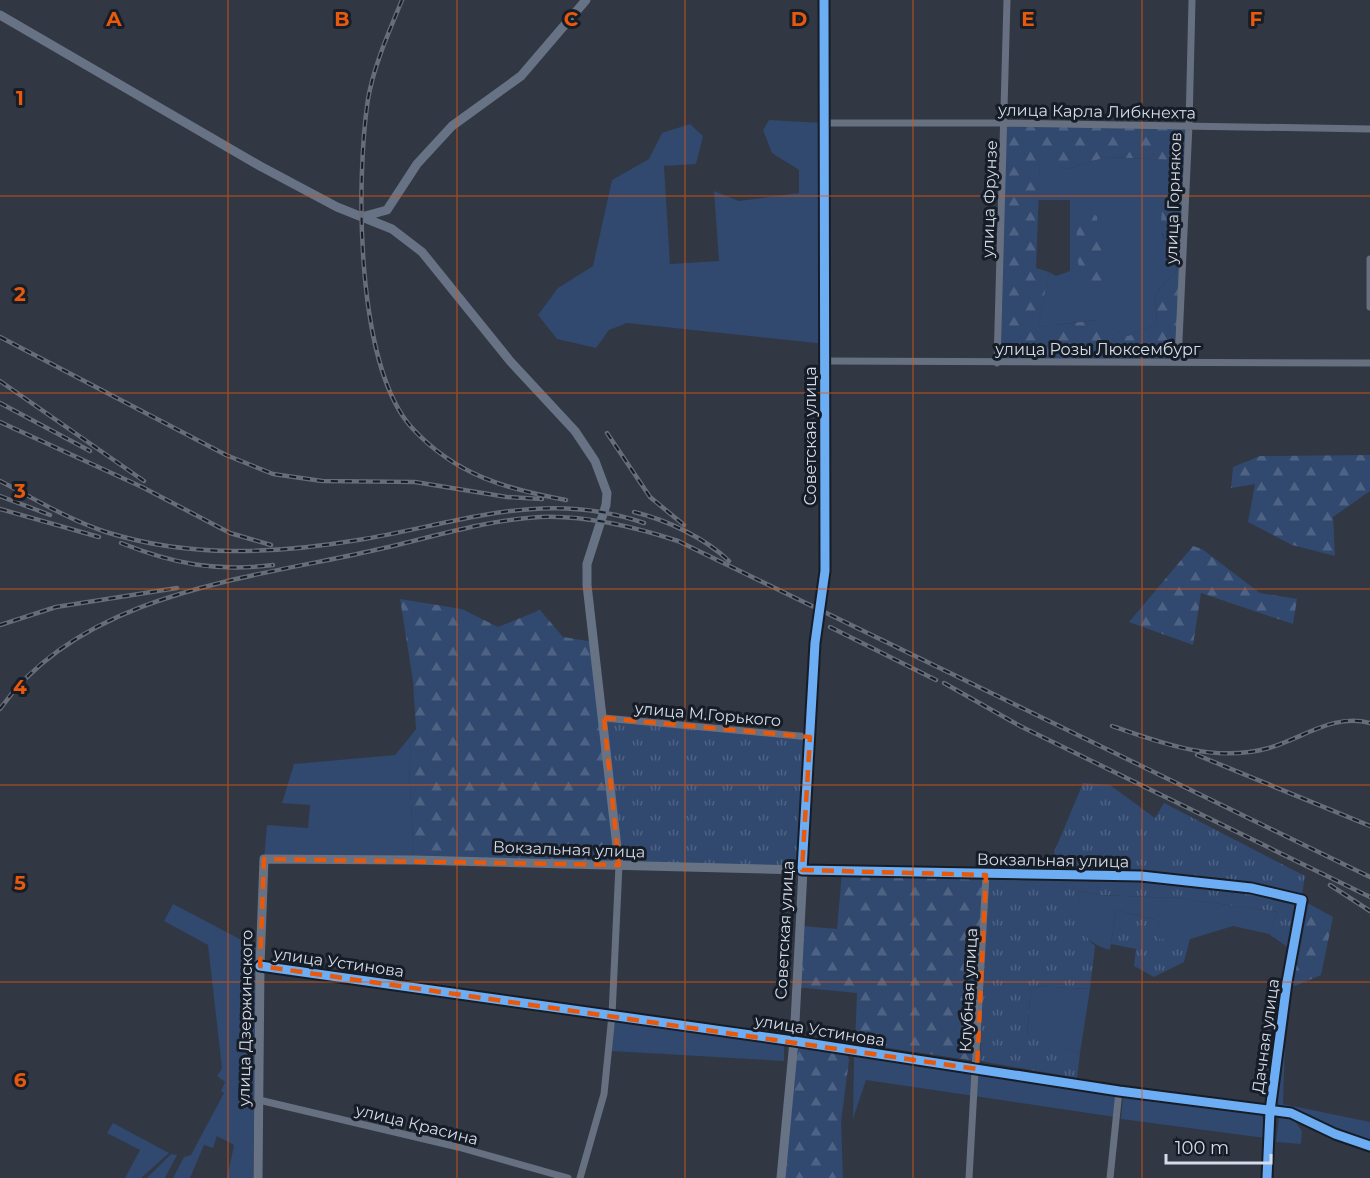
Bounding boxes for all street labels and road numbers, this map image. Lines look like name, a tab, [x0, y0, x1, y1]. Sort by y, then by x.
street label: улица Карла Либкнехта	[997, 100, 1196, 123]
street label: улица Горняков	[1162, 132, 1185, 265]
street label: улица Фрунзе	[978, 140, 1001, 259]
street label: улица Розы Люксембург	[994, 340, 1201, 359]
street label: Советская улица	[801, 366, 820, 506]
street label: улица М.Горького	[633, 699, 782, 730]
street label: Вокзальная улица	[492, 837, 645, 862]
street label: Вокзальная улица	[977, 850, 1129, 871]
street label: Советская улица	[771, 860, 798, 1000]
street label: Клубная улица	[956, 927, 981, 1053]
street label: улица Дзержинского	[234, 930, 257, 1107]
street label: улица Устинова	[271, 944, 405, 981]
street label: Дачная улица	[1248, 978, 1283, 1095]
street label: улица Устинова	[752, 1011, 886, 1050]
street label: улица Красина	[353, 1100, 480, 1149]

